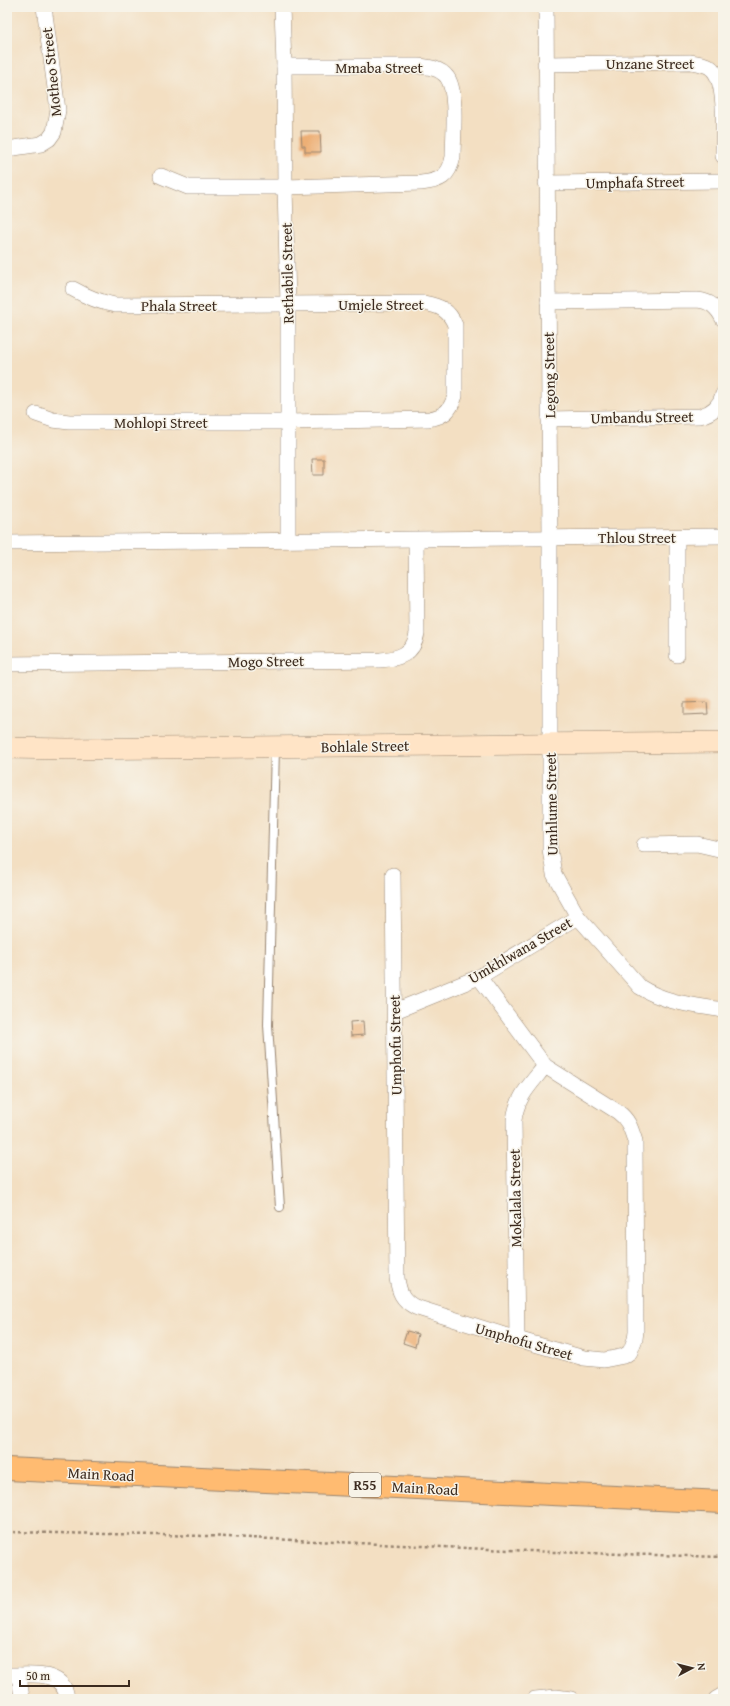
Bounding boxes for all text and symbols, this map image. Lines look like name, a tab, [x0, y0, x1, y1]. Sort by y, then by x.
street label: Motheo Street	[36, 26, 66, 118]
street label: Unzane Street	[606, 53, 695, 74]
street label: Mmaba Street	[335, 57, 424, 78]
street label: Umphafa Street	[585, 171, 685, 193]
street label: Rethabile Street	[276, 222, 298, 324]
street label: Umjele Street	[338, 294, 425, 315]
street label: Phala Street	[141, 295, 218, 316]
street label: Legong Street	[538, 331, 560, 418]
street label: Umbandu Street	[590, 406, 694, 428]
street label: Mohlopi Street	[114, 412, 209, 433]
street label: Thlou Street	[598, 527, 677, 548]
street label: Mogo Street	[228, 650, 305, 672]
street label: Bohlale Street	[321, 735, 410, 757]
street label: Umhlume Street	[540, 751, 562, 856]
street label: Umkhlwana Street	[464, 911, 576, 988]
street label: Umphofu Street	[384, 994, 406, 1095]
street label: Mokalala Street	[504, 1148, 526, 1247]
street label: Umphofu Street	[473, 1317, 576, 1365]
street label: Main Road	[67, 1462, 135, 1486]
road number: R55	[349, 1473, 381, 1497]
street label: Main Road	[391, 1476, 459, 1500]
north arrow	[672, 1648, 712, 1688]
scale bar	[20, 1662, 129, 1688]
text: N	[694, 1662, 710, 1672]
text: 50 m	[26, 1667, 50, 1684]

